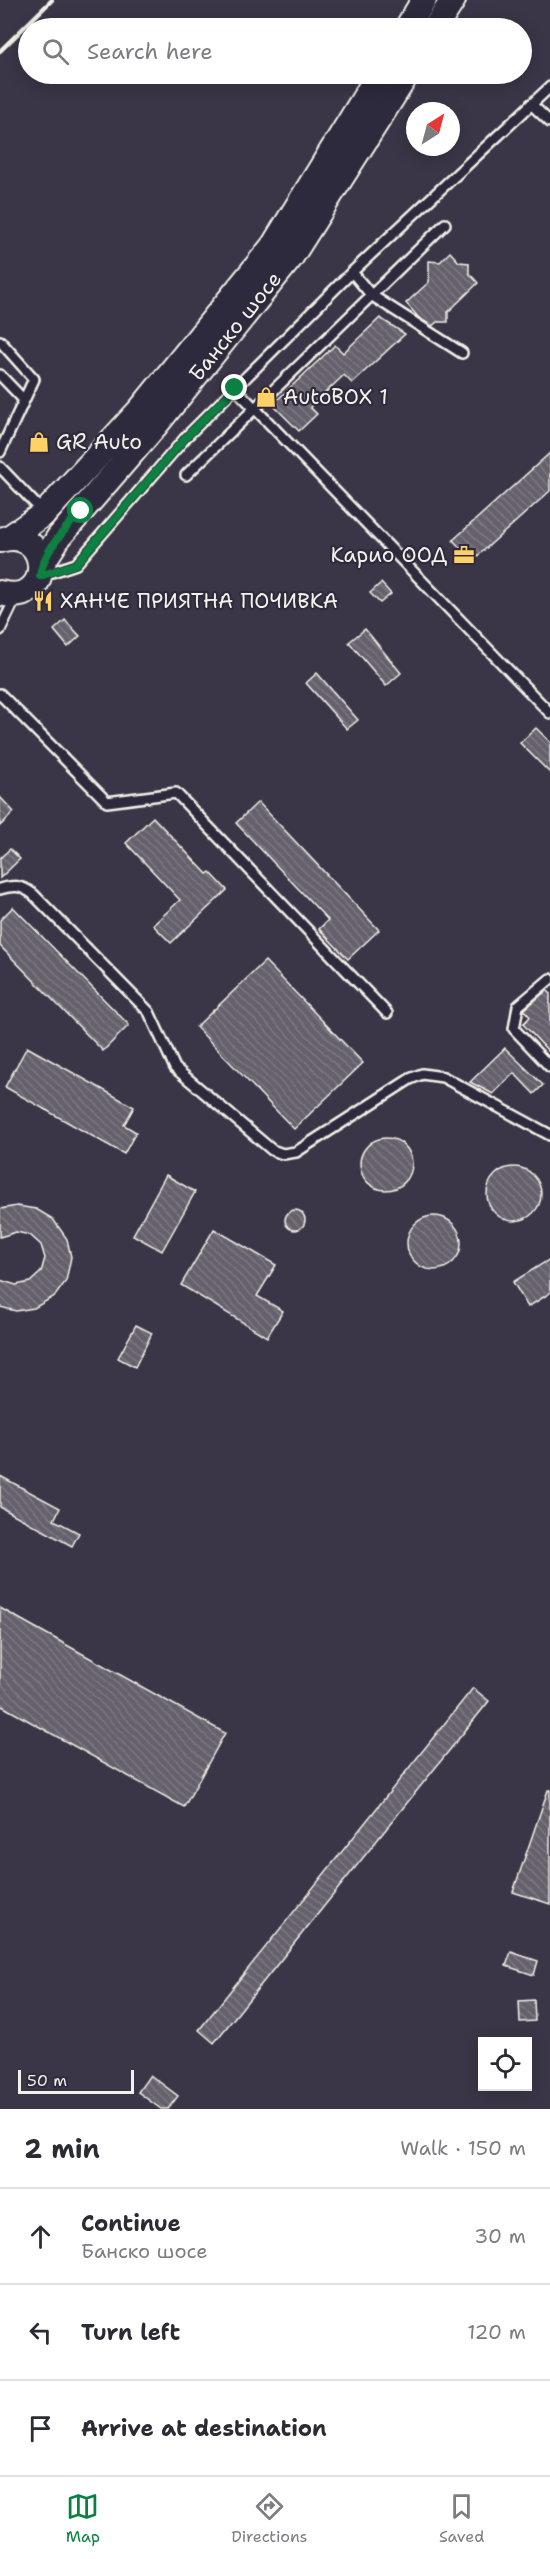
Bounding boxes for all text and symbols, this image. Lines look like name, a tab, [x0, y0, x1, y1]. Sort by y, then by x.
search box	[18, 18, 532, 84]
icon: search	[39, 35, 72, 68]
text: Search here	[87, 37, 213, 66]
north arrow	[406, 102, 460, 156]
street label: Банско шосе	[183, 266, 288, 387]
route end	[221, 374, 247, 400]
place label: AutoBOX 1	[283, 383, 388, 411]
shop icon: AutoBOX 1	[254, 385, 278, 409]
place label: GR Auto	[56, 428, 142, 456]
shop icon: GR Auto	[27, 430, 51, 454]
route start	[67, 497, 93, 523]
place label: Карио ООД	[330, 541, 447, 569]
office icon: Карио ООД	[452, 543, 476, 567]
place label: ХАНЧЕ ПРИЯТНА ПОЧИВКА	[60, 587, 338, 615]
restaurant icon: ХАНЧЕ ПРИЯТНА ПОЧИВКА	[31, 589, 55, 613]
map controls	[478, 2037, 532, 2091]
button: locate	[478, 2037, 532, 2091]
scale bar	[18, 2067, 134, 2094]
text: 50 m	[27, 2070, 67, 2091]
text: 2 min	[24, 2131, 100, 2166]
text: Walk · 150 m	[400, 2135, 526, 2161]
text: Continue	[81, 2209, 181, 2238]
icon: ahead	[24, 2220, 57, 2253]
text: 30 m	[474, 2223, 526, 2249]
text: Банско шосе	[81, 2238, 208, 2264]
icon: left	[24, 2316, 57, 2349]
text: Turn left	[81, 2318, 180, 2347]
text: 120 m	[467, 2319, 526, 2345]
icon: arrive	[24, 2412, 57, 2445]
text: Arrive at destination	[81, 2414, 327, 2443]
tab: Map	[66, 2490, 100, 2547]
tab: Directions	[231, 2490, 308, 2547]
tab: Saved	[439, 2490, 484, 2547]

